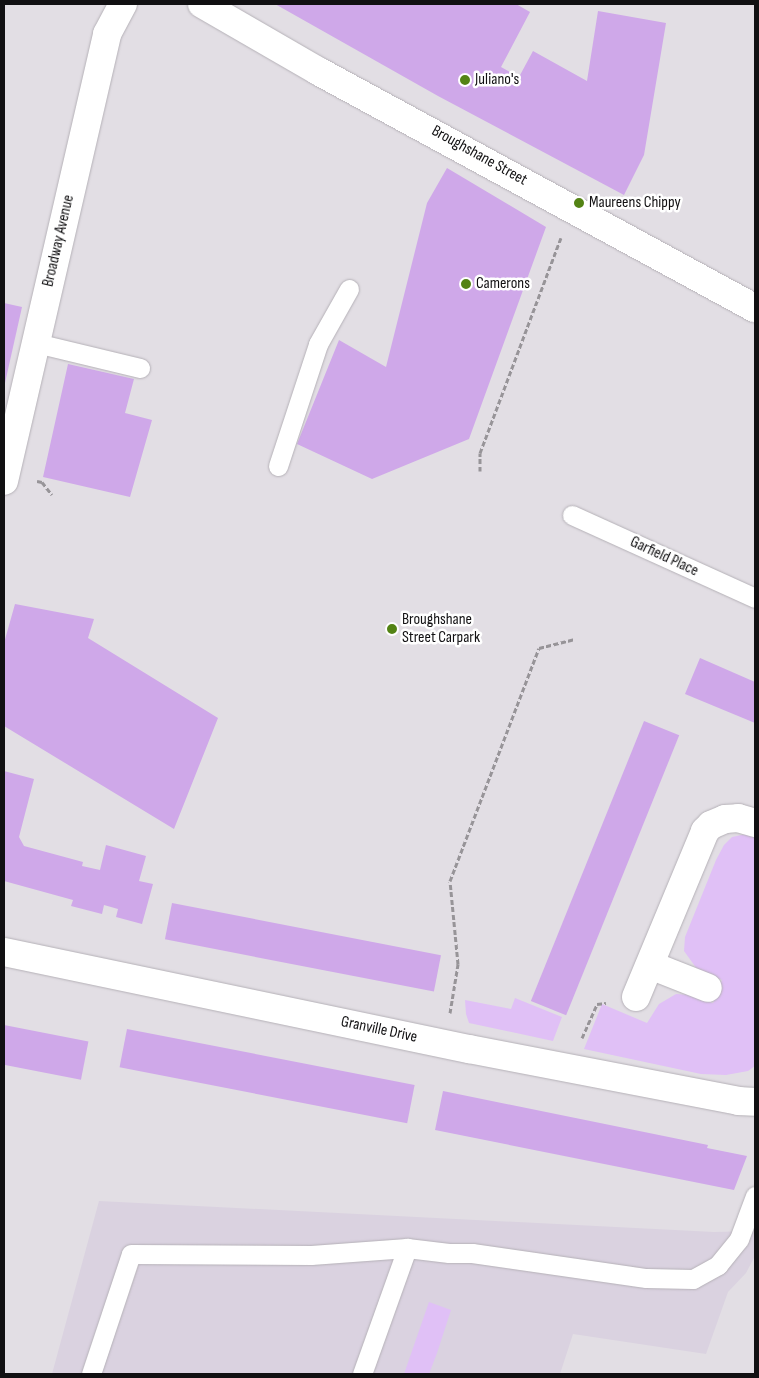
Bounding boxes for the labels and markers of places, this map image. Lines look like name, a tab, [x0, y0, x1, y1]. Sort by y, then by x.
place label: Juliano's	[475, 70, 519, 90]
marker: Juliano's	[459, 74, 471, 86]
place label: Maureens Chippy	[589, 193, 681, 213]
marker: Maureens Chippy	[573, 197, 585, 209]
place label: Camerons	[476, 274, 530, 294]
marker: Camerons	[460, 278, 472, 290]
place label: Broughshane Street Carpark	[402, 610, 480, 648]
marker: Broughshane Street Carpark	[386, 623, 398, 635]

